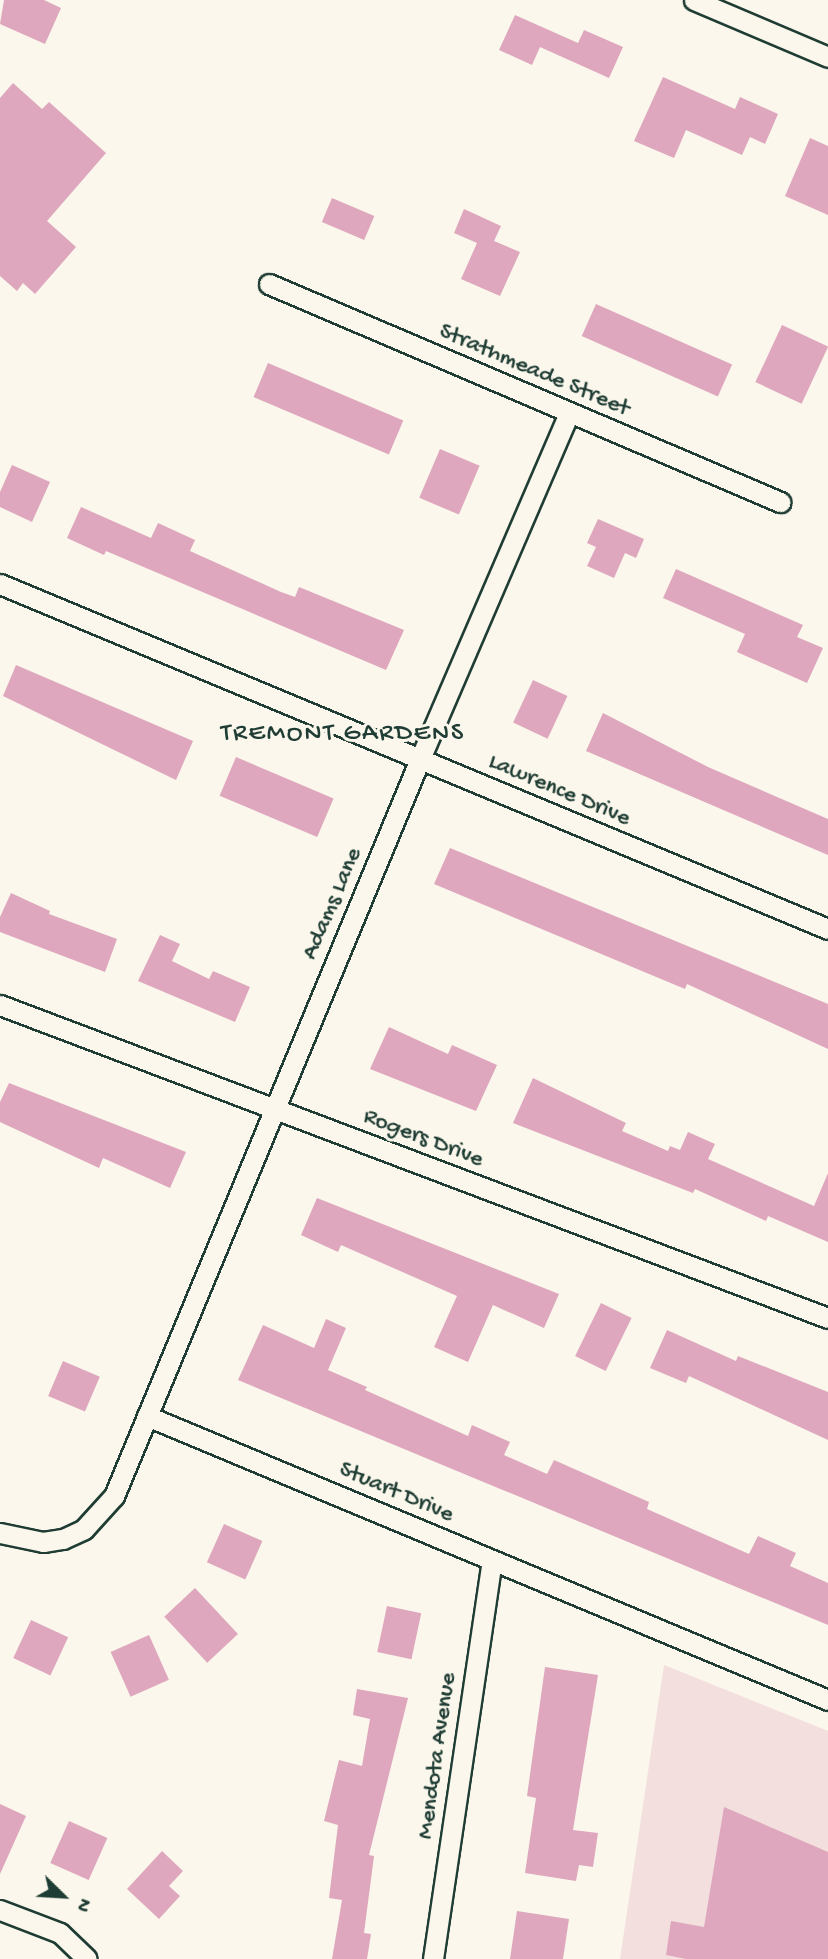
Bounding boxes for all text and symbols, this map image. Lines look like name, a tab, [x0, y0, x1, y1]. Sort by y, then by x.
street label: Strathmeade Street	[434, 318, 634, 424]
district label: TREMONT GARDENS	[223, 719, 463, 751]
street label: Lawrence Drive	[484, 748, 634, 834]
street label: Adams Lane	[296, 844, 370, 964]
street label: Rogers Drive	[359, 1103, 487, 1175]
street label: Stuart Drive	[334, 1456, 458, 1530]
street label: Mendota Avenue	[412, 1671, 464, 1841]
north arrow	[28, 1861, 98, 1931]
text: N	[70, 1894, 96, 1915]

